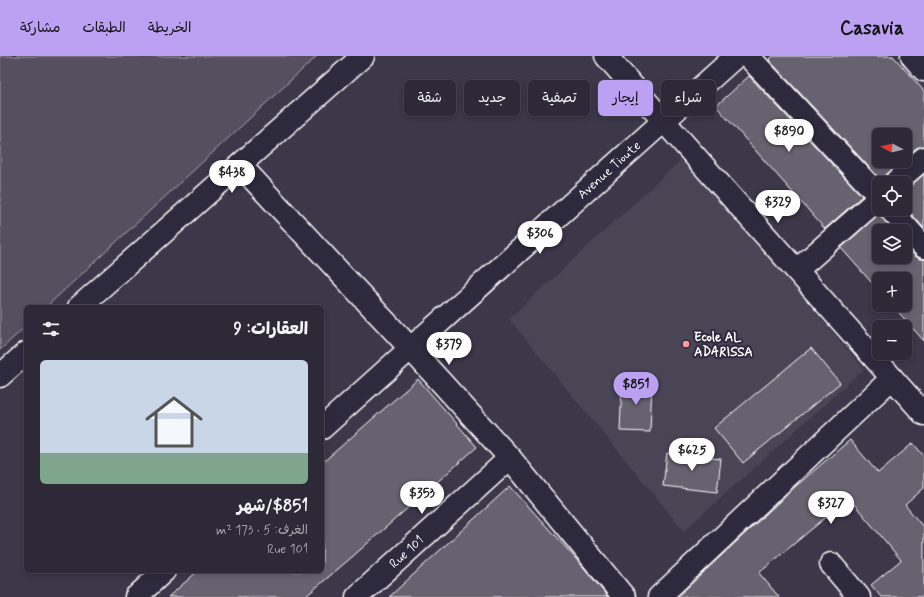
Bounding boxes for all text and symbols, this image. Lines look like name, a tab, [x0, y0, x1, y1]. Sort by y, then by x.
text: Casavia	[840, 16, 904, 41]
text: مشاركة	[20, 19, 60, 37]
text: الطبقات	[82, 19, 126, 37]
text: الخريطة	[148, 19, 191, 37]
chip: شقة	[404, 80, 456, 116]
chip: جديد	[464, 80, 520, 116]
chip: تصفية	[528, 80, 590, 116]
chip: إيجار	[598, 80, 653, 116]
chip: شراء	[661, 80, 716, 116]
pin: $890	[765, 119, 813, 153]
text: $890	[774, 123, 804, 140]
north arrow	[872, 128, 912, 168]
map controls	[872, 128, 912, 360]
street label: Avenue Tioute	[574, 137, 644, 203]
pin: $438	[208, 160, 256, 194]
text: $438	[218, 164, 246, 181]
button: locate	[872, 176, 912, 216]
pin: $329	[754, 190, 802, 224]
text: $329	[764, 194, 792, 211]
pin: $306	[516, 221, 564, 255]
button: layers	[872, 224, 912, 264]
text: $306	[526, 225, 554, 242]
button: +	[872, 272, 912, 312]
icon: filters	[40, 318, 62, 340]
text: العقارات: 9	[234, 318, 308, 340]
button: −	[872, 320, 912, 360]
place label: Ecole AL ADARISSA	[694, 329, 753, 361]
pin: $379	[425, 332, 473, 366]
text: $379	[436, 336, 462, 353]
marker: Ecole AL ADARISSA	[681, 339, 691, 349]
pin: $851	[612, 372, 660, 406]
text: $851	[623, 376, 649, 393]
icon: home	[138, 386, 210, 458]
pin: $625	[668, 438, 716, 472]
text: $625	[678, 442, 706, 459]
pin: $353	[398, 481, 446, 515]
text: $353	[409, 485, 435, 502]
pin: $327	[807, 491, 855, 525]
text: $851/شهر	[237, 495, 308, 517]
text: $327	[817, 495, 845, 512]
text: الغرف: 5 · 173 m²	[216, 522, 308, 539]
street label: Rue 101	[386, 532, 428, 572]
text: Rue 101	[267, 541, 308, 558]

